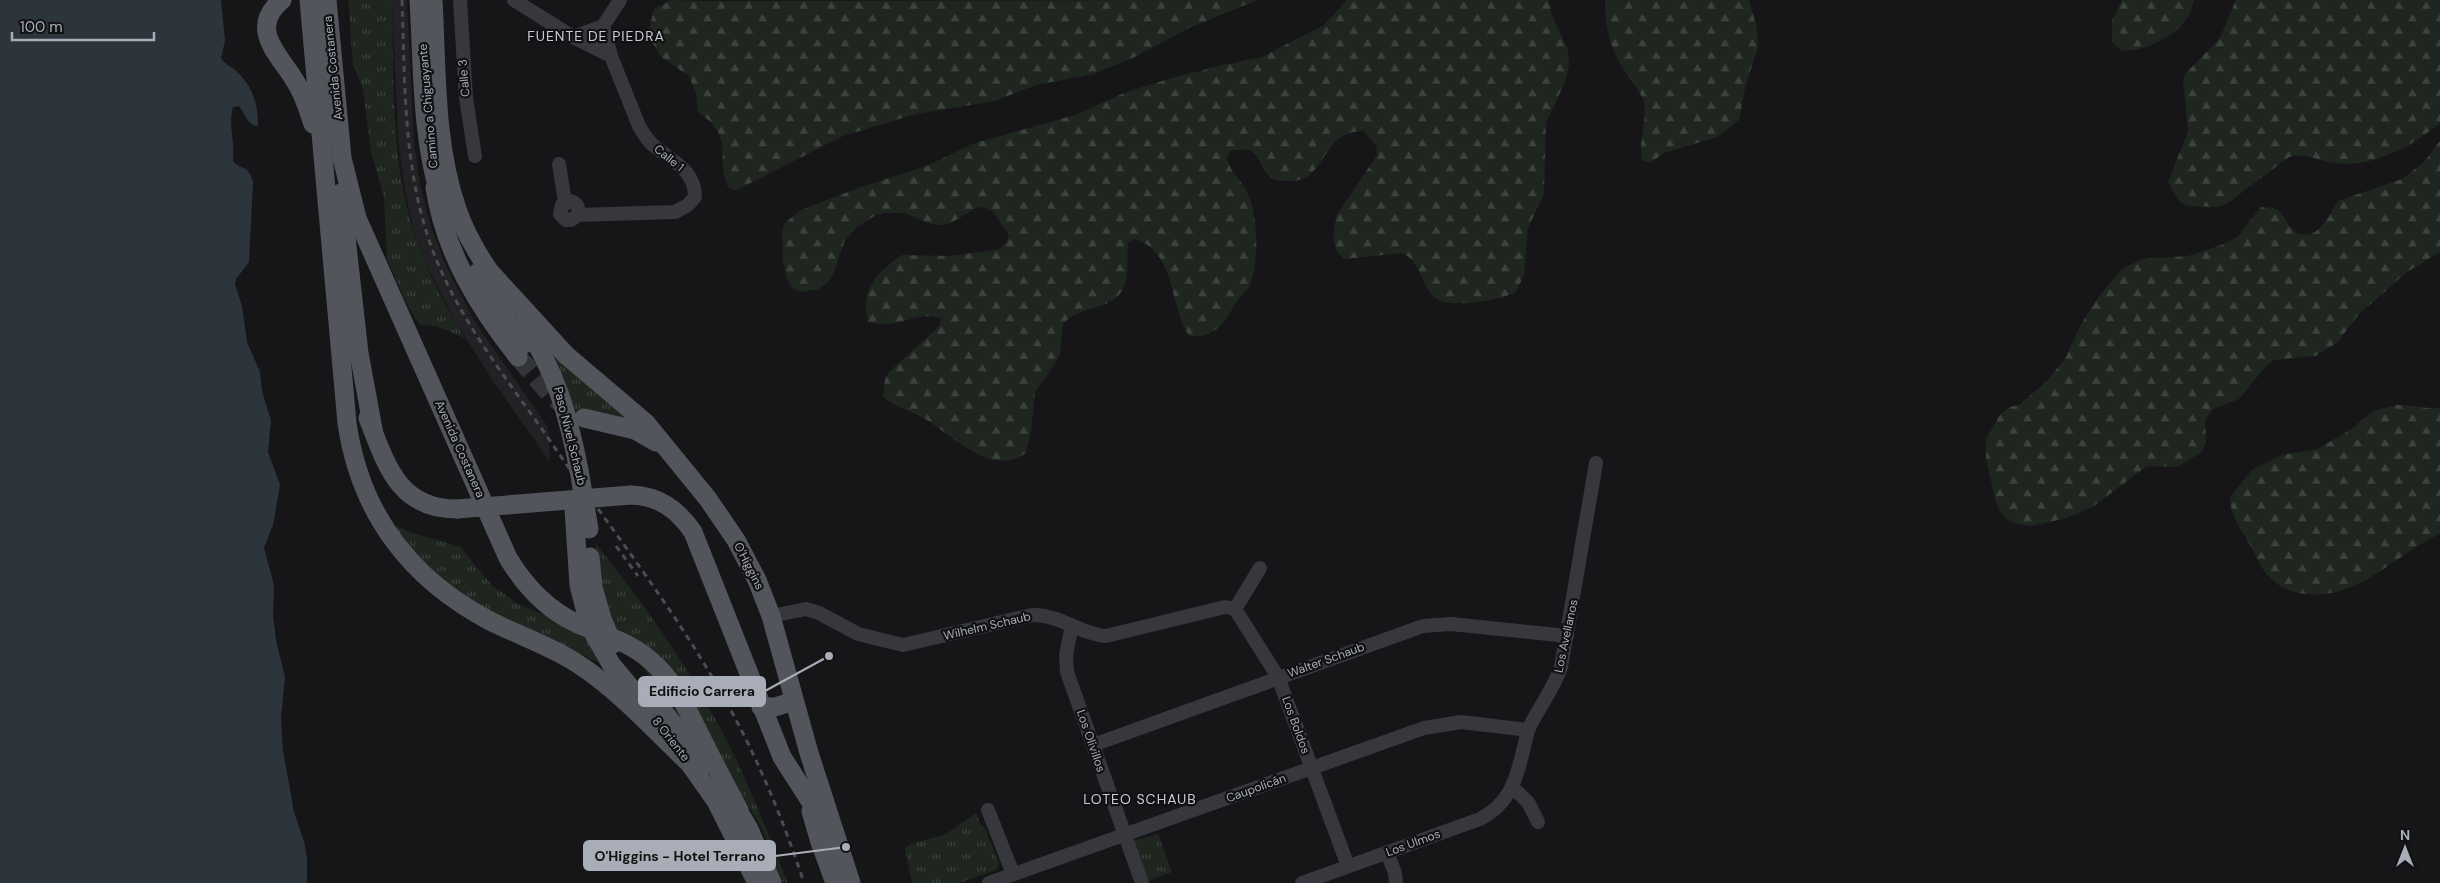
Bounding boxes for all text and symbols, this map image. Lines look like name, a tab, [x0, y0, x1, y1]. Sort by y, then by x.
scale bar	[12, 10, 155, 42]
street label: Avenida Costanera	[320, 15, 346, 121]
text: 100 m	[20, 17, 63, 37]
district label: FUENTE DE PIEDRA	[527, 27, 665, 45]
street label: Camino a Chiguayante	[415, 43, 441, 169]
street label: Calle 3	[454, 59, 474, 97]
street label: Calle 1	[651, 141, 687, 175]
street label: Paso Nivel Schaub	[550, 385, 590, 487]
street label: Avenida Costanera	[431, 398, 489, 500]
street label: O'Higgins	[730, 539, 768, 593]
street label: Los Avellanos	[1550, 598, 1582, 674]
street label: Wilhelm Schaub	[942, 608, 1032, 644]
street label: Walter Schaub	[1285, 639, 1367, 681]
callout: Edificio Carrera	[639, 677, 765, 706]
text: Edificio Carrera	[649, 682, 755, 700]
street label: Los Boldos	[1278, 694, 1314, 756]
street label: Los Olivillos	[1073, 708, 1109, 774]
street label: 8 Oriente	[649, 714, 693, 765]
street label: Caupolicán	[1224, 770, 1288, 806]
district label: LOTEO SCHAUB	[1083, 790, 1197, 808]
north arrow	[2380, 823, 2430, 873]
street label: Los Ulmos	[1384, 826, 1442, 860]
text: N	[2400, 826, 2410, 844]
callout: O'Higgins - Hotel Terrano	[584, 841, 775, 870]
text: O'Higgins - Hotel Terrano	[595, 847, 765, 865]

